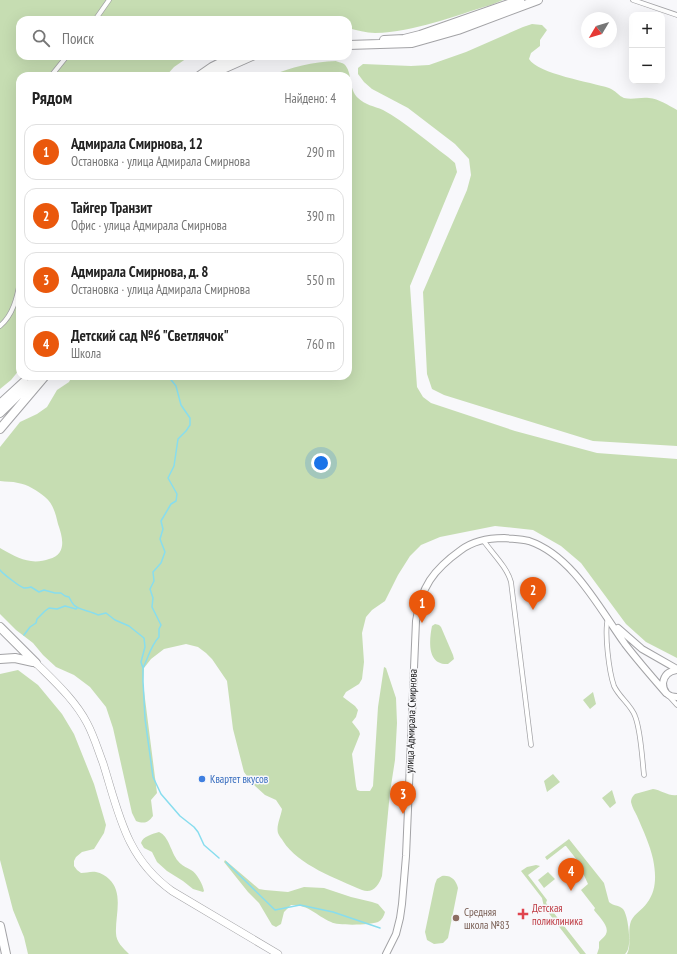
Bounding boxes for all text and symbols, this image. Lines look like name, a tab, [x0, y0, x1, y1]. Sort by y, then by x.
north arrow	[581, 12, 617, 48]
map controls	[629, 12, 665, 84]
button: +	[629, 12, 665, 48]
search box	[16, 16, 352, 60]
icon: search	[30, 27, 52, 49]
text: Поиск	[62, 29, 94, 48]
button: −	[629, 48, 665, 84]
text: Рядом	[32, 87, 72, 109]
text: Найдено: 4	[285, 90, 336, 107]
text: Адмирала Смирнова, 12	[71, 134, 203, 153]
text: 1	[43, 144, 49, 161]
text: 290 m	[306, 144, 335, 161]
text: Остановка · улица Адмирала Смирнова	[71, 153, 250, 170]
text: Тайгер Транзит	[71, 198, 152, 217]
text: 2	[43, 208, 49, 225]
text: 390 m	[306, 208, 335, 225]
text: Офис · улица Адмирала Смирнова	[71, 217, 227, 234]
text: Адмирала Смирнова, д. 8	[71, 262, 208, 281]
text: 3	[43, 272, 49, 289]
text: 550 m	[306, 272, 335, 289]
text: Остановка · улица Адмирала Смирнова	[71, 281, 250, 298]
text: Детский сад №6 "Светлячок"	[71, 326, 229, 345]
text: 4	[43, 336, 49, 353]
text: 760 m	[306, 336, 335, 353]
text: Школа	[71, 345, 101, 362]
your location	[311, 453, 331, 473]
pin: 2	[520, 577, 546, 610]
pin: 1	[409, 590, 435, 623]
street label: улица Адмирала Смирнова	[402, 669, 420, 773]
place label: Квартет вкусов	[210, 772, 269, 786]
marker: Квартет вкусов	[197, 774, 207, 784]
pin: 3	[390, 781, 416, 814]
pin: 4	[558, 858, 584, 891]
place label: Детская поликлиника	[532, 901, 583, 928]
place label: Средняя школа №83	[464, 905, 510, 932]
marker: Детская поликлиника	[517, 908, 529, 920]
marker: Средняя школа №83	[451, 913, 461, 923]

